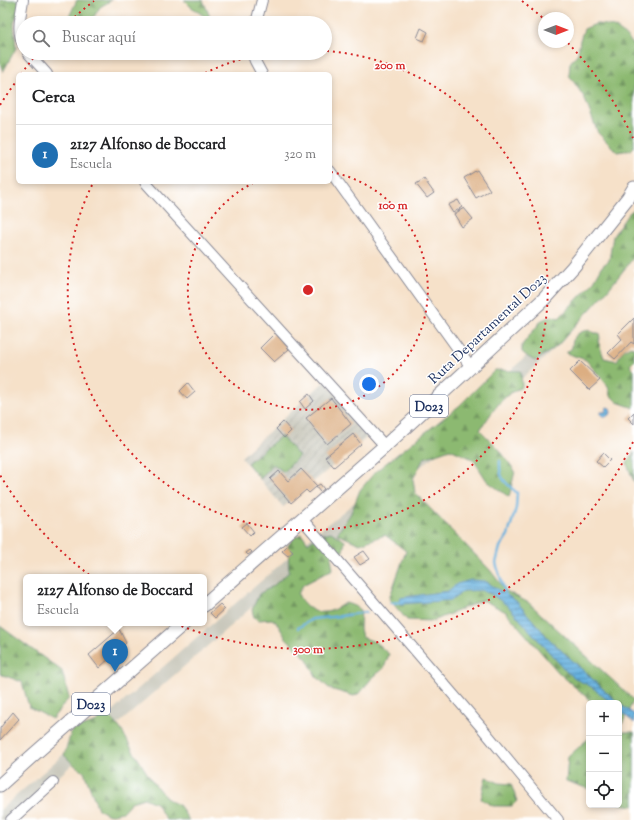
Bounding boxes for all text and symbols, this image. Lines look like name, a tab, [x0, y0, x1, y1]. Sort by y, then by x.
north arrow	[538, 12, 574, 48]
search box	[16, 16, 332, 60]
icon: search	[30, 27, 52, 49]
text: Buscar aquí	[62, 28, 136, 49]
text: 200 m	[375, 57, 405, 75]
text: Cerca	[32, 86, 75, 110]
text: 2127 Alfonso de Boccard	[70, 135, 226, 156]
text: 1	[43, 146, 47, 164]
text: 320 m	[284, 146, 316, 164]
text: Escuela	[70, 156, 112, 174]
text: 100 m	[377, 197, 408, 215]
street label: Ruta Departamental D023	[425, 269, 552, 390]
centre of rings	[301, 283, 315, 297]
your location	[359, 374, 379, 394]
road number: D023	[410, 395, 448, 417]
popup	[23, 574, 207, 626]
text: 2127 Alfonso de Boccard	[37, 581, 193, 602]
text: Escuela	[37, 602, 79, 620]
pin: 1	[102, 639, 128, 672]
text: 300 m	[293, 641, 323, 659]
road number: D023	[72, 693, 110, 715]
map controls	[586, 700, 622, 808]
button: +	[586, 700, 622, 736]
button: −	[586, 736, 622, 772]
button: locate	[586, 772, 622, 808]

